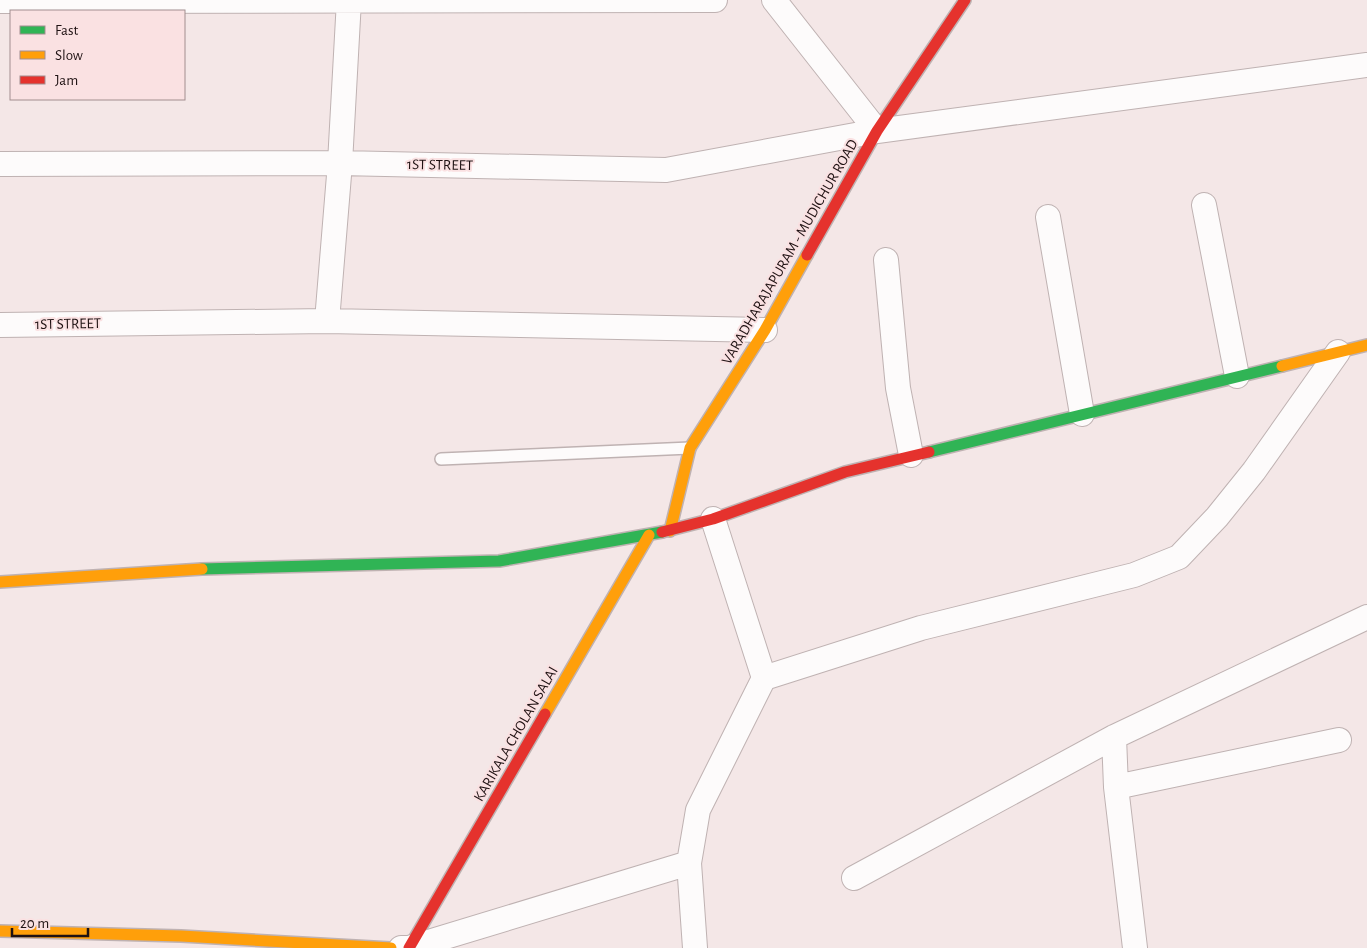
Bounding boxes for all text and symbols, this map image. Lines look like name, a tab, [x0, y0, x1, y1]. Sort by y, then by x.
legend	[10, 10, 185, 100]
text: Fast	[55, 23, 79, 38]
text: Slow	[55, 48, 83, 63]
text: Jam	[55, 73, 78, 88]
street label: VARADHARAJAPURAM - MUDICHUR ROAD	[719, 137, 861, 367]
street label: 1ST STREET	[407, 157, 474, 173]
street label: 1ST STREET	[35, 316, 102, 332]
street label: KARIKALA CHOLAN SALAI	[471, 664, 561, 804]
scale bar	[12, 906, 89, 938]
text: 20 m	[20, 916, 49, 931]

